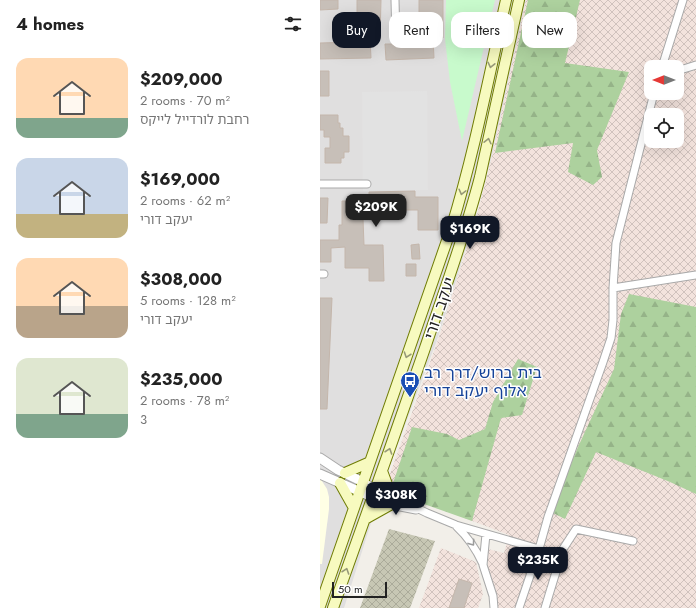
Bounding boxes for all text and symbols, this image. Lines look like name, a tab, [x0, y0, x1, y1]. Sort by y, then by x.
text: 4 homes	[16, 12, 84, 36]
chip: Buy	[332, 12, 381, 48]
chip: Rent	[389, 12, 443, 48]
chip: Filters	[451, 12, 514, 48]
chip: New	[522, 12, 577, 48]
icon: filters	[282, 13, 304, 35]
north arrow	[644, 60, 684, 100]
map controls	[644, 60, 684, 148]
one-way arrow	[488, 62, 496, 69]
text: $209,000	[140, 67, 222, 91]
icon: home	[48, 74, 96, 122]
text: 2 rooms · 70 m²	[140, 91, 230, 110]
button: locate	[644, 108, 684, 148]
text: רחבת לורדייל לייקס	[140, 110, 249, 129]
one-way arrow	[484, 138, 492, 144]
text: $169,000	[140, 167, 220, 191]
icon: home	[48, 174, 96, 222]
one-way arrow	[458, 188, 467, 195]
text: 2 rooms · 62 m²	[140, 191, 230, 210]
pin: $209K	[348, 194, 404, 228]
text: $209K	[354, 197, 398, 216]
text: יעקב דורי	[140, 210, 192, 229]
pin: $169K	[442, 216, 498, 250]
text: $169K	[449, 219, 491, 238]
text: $308,000	[140, 267, 222, 291]
icon: home	[48, 274, 96, 322]
street label: יעקב דורי	[418, 274, 461, 342]
text: 5 rooms · 128 m²	[140, 291, 236, 310]
text: יעקב דורי	[140, 310, 192, 329]
one-way arrow	[404, 352, 412, 359]
place label: בית ברוש/דרך רב אלוף יעקב דורי	[424, 361, 542, 402]
text: $235,000	[140, 367, 223, 391]
bus stop icon: בית ברוש/דרך רב אלוף יעקב דורי	[399, 370, 421, 398]
icon: home	[48, 374, 96, 422]
text: 2 rooms · 78 m²	[140, 391, 229, 410]
text: 3	[140, 410, 147, 429]
one-way arrow	[384, 448, 392, 455]
pin: $308K	[368, 482, 424, 516]
text: $308K	[375, 485, 417, 504]
one-way arrow	[467, 539, 474, 546]
pin: $235K	[510, 547, 566, 581]
text: $235K	[517, 550, 559, 569]
one-way arrow	[341, 568, 350, 575]
scale bar	[332, 580, 387, 599]
text: 50 m	[338, 581, 363, 597]

